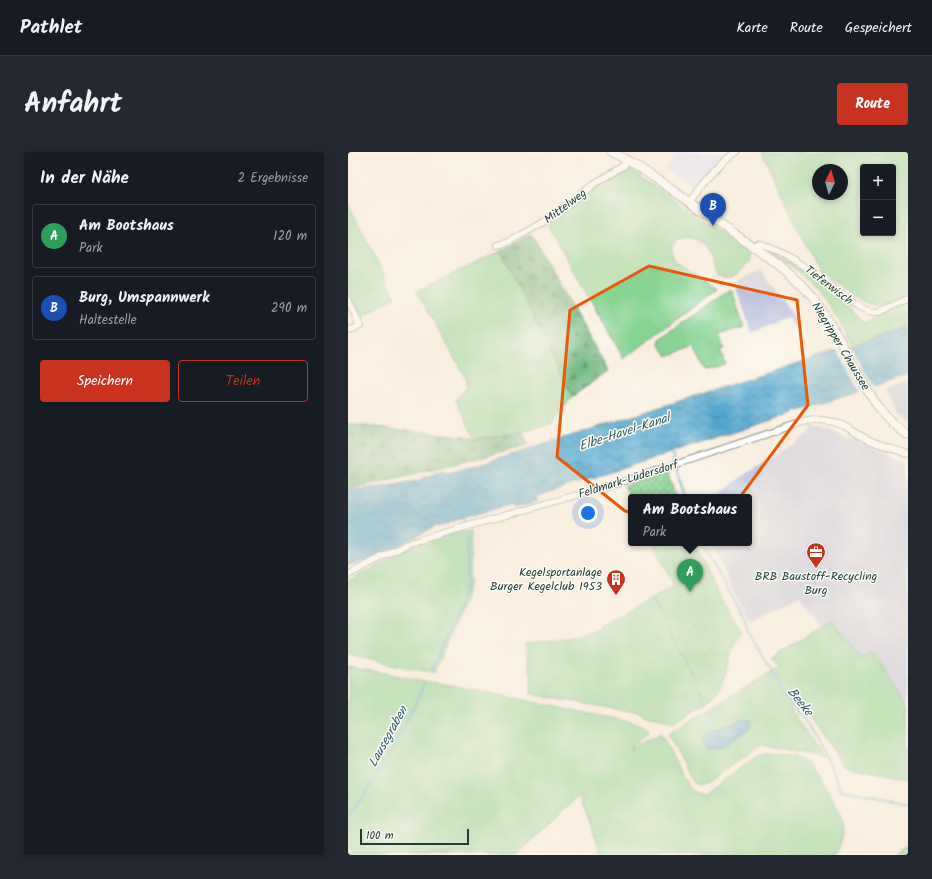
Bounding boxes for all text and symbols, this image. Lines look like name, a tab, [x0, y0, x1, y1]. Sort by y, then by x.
text: Pathlet	[20, 13, 82, 43]
text: Karte	[737, 17, 768, 39]
text: Route	[790, 17, 823, 39]
text: Gespeichert	[845, 17, 912, 39]
text: Anfahrt	[24, 82, 122, 127]
button: Route	[837, 83, 908, 125]
north arrow	[812, 164, 848, 200]
map controls	[860, 164, 896, 236]
button: +	[860, 164, 896, 200]
text: In der Nähe	[40, 165, 129, 192]
text: 2 Ergebnisse	[238, 168, 308, 189]
street label: Mittelweg	[540, 184, 591, 229]
pin: B	[700, 193, 726, 226]
button: −	[860, 200, 896, 236]
text: Am Bootshaus	[79, 214, 174, 238]
text: A	[50, 226, 58, 247]
text: 120 m	[273, 226, 307, 247]
text: Park	[79, 238, 103, 259]
street label: Tieferwisch	[800, 261, 857, 310]
text: Burg, Umspannwerk	[79, 286, 209, 310]
text: B	[50, 298, 58, 319]
text: 290 m	[271, 298, 307, 319]
street label: Niegripper Chaussee	[807, 298, 875, 395]
text: Haltestelle	[79, 310, 137, 331]
button: Speichern	[40, 360, 170, 402]
button: Teilen	[178, 360, 308, 402]
water label: Elbe-Havel-Kanal	[576, 407, 675, 457]
street label: Feldmark-Lüdersdorf	[576, 455, 682, 504]
popup	[628, 494, 752, 546]
text: Am Bootshaus	[643, 498, 737, 522]
your location	[578, 503, 598, 523]
text: Park	[643, 522, 666, 543]
office icon: BRB Baustoff-Recycling Burg	[805, 541, 827, 569]
pin: A	[677, 559, 703, 592]
place label: Kegelsportanlage Burger Kegelclub 1953	[490, 563, 603, 596]
place label: BRB Baustoff-Recycling Burg	[755, 567, 878, 600]
building icon: Kegelsportanlage Burger Kegelclub 1953	[605, 568, 627, 596]
water label: Beeke	[782, 683, 819, 722]
water label: Lausegraben	[363, 701, 414, 771]
scale bar	[360, 827, 469, 846]
text: 100 m	[366, 827, 394, 845]

